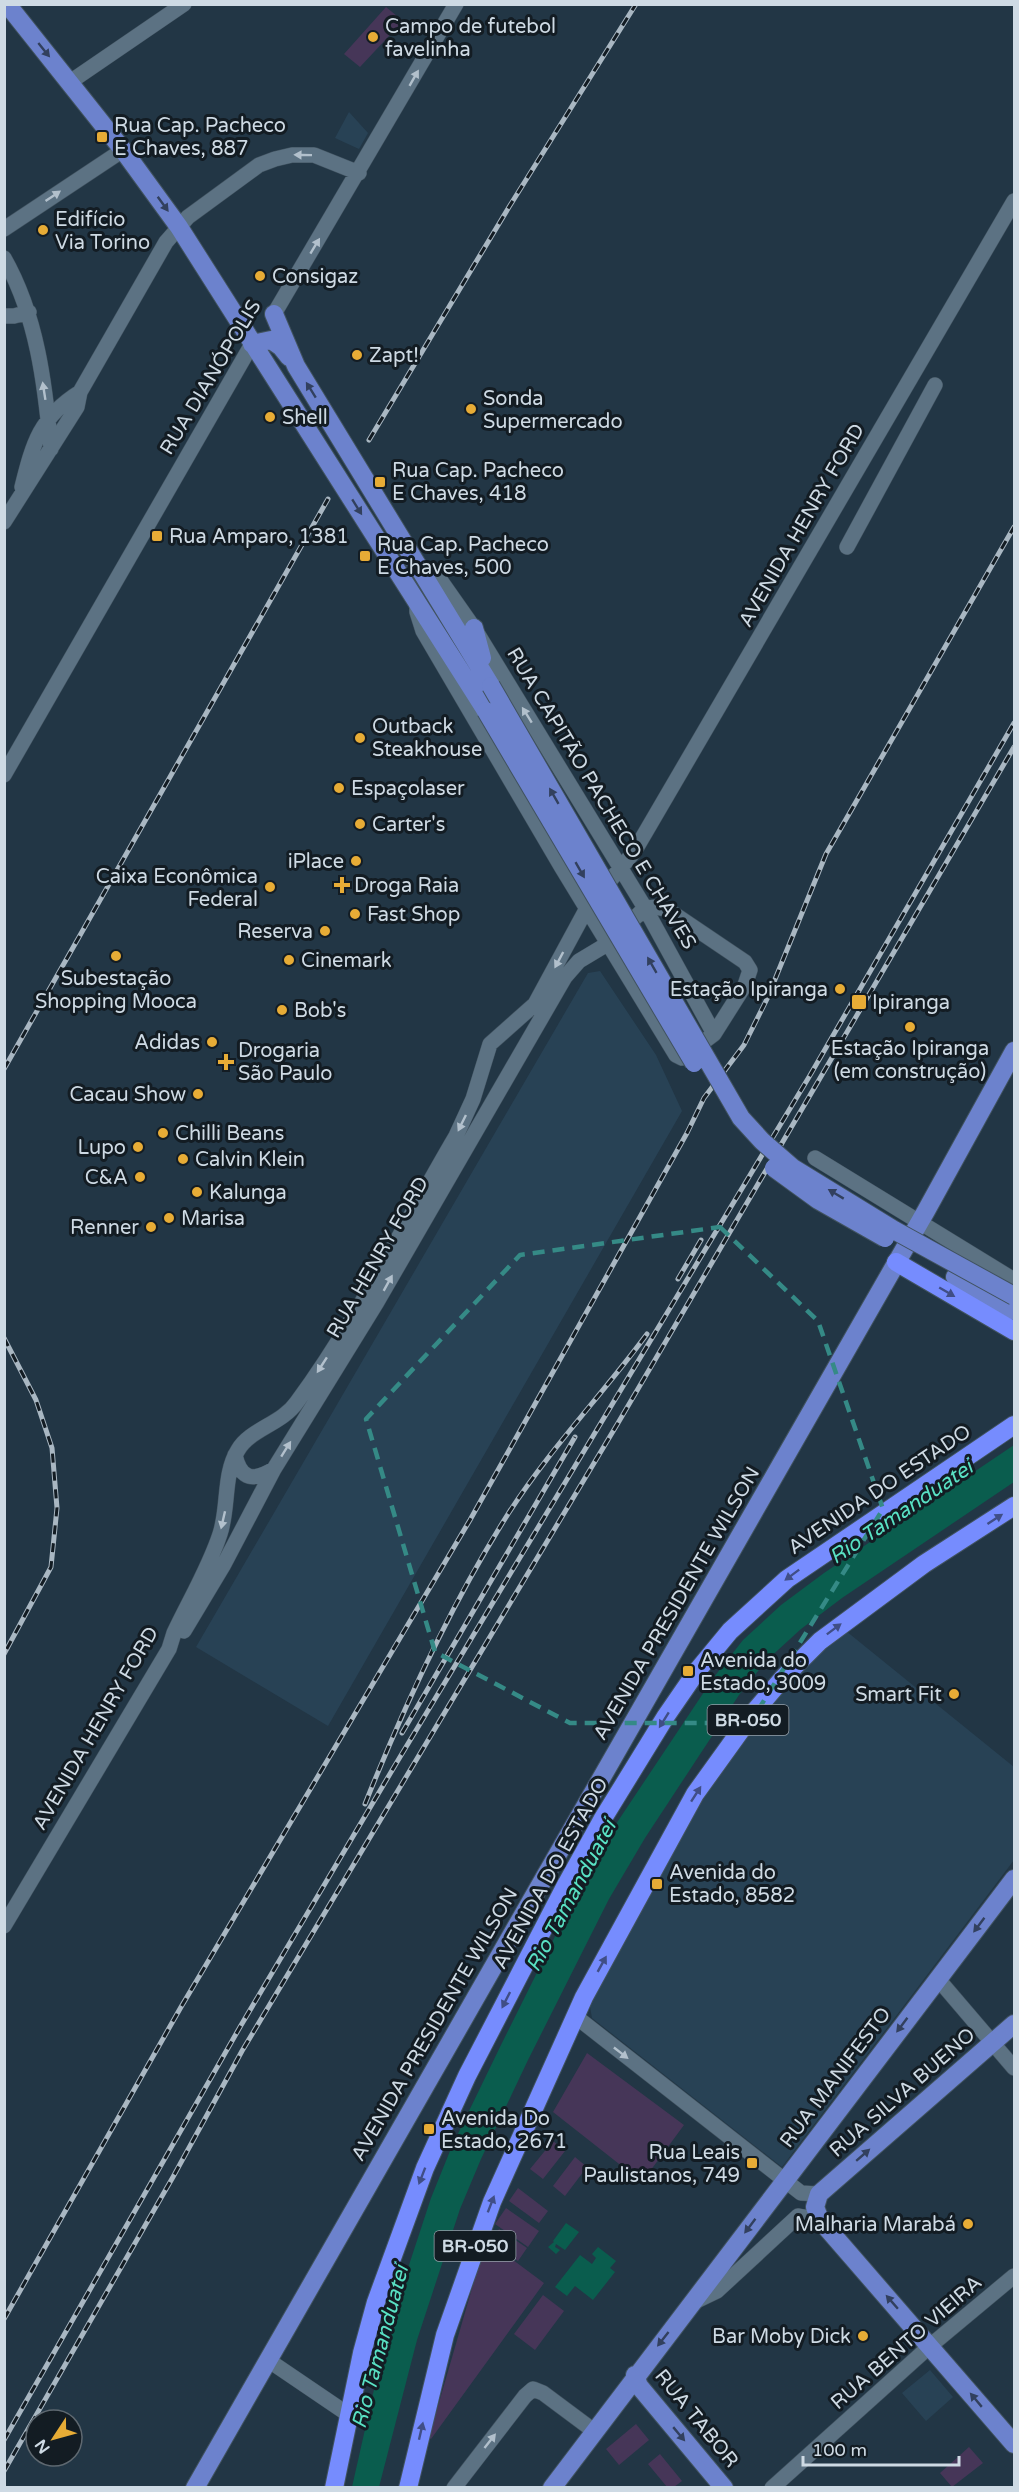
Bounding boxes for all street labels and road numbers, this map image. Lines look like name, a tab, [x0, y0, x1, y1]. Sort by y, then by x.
street label: RUA DIANÓPOLIS	[154, 295, 267, 459]
street label: AVENIDA HENRY FORD	[734, 420, 870, 631]
street label: RUA CAPITÃO PACHECO E CHAVES	[501, 643, 702, 954]
street label: RUA HENRY FORD	[322, 1172, 434, 1343]
street label: AVENIDA DO ESTADO	[784, 1420, 975, 1560]
street label: AVENIDA PRESIDENTE WILSON	[589, 1462, 765, 1745]
street label: AVENIDA HENRY FORD	[28, 1623, 164, 1834]
road number: BR-050	[708, 1705, 789, 1735]
street label: AVENIDA DO ESTADO	[488, 1774, 614, 1973]
street label: AVENIDA PRESIDENTE WILSON	[347, 1883, 523, 2166]
street label: RUA MANIFESTO	[775, 2003, 896, 2153]
street label: RUA SILVA BUENO	[825, 2023, 980, 2162]
road number: BR-050	[434, 2231, 516, 2261]
street label: RUA BENTO VIEIRA	[826, 2271, 987, 2415]
street label: RUA TABOR	[649, 2365, 743, 2473]

